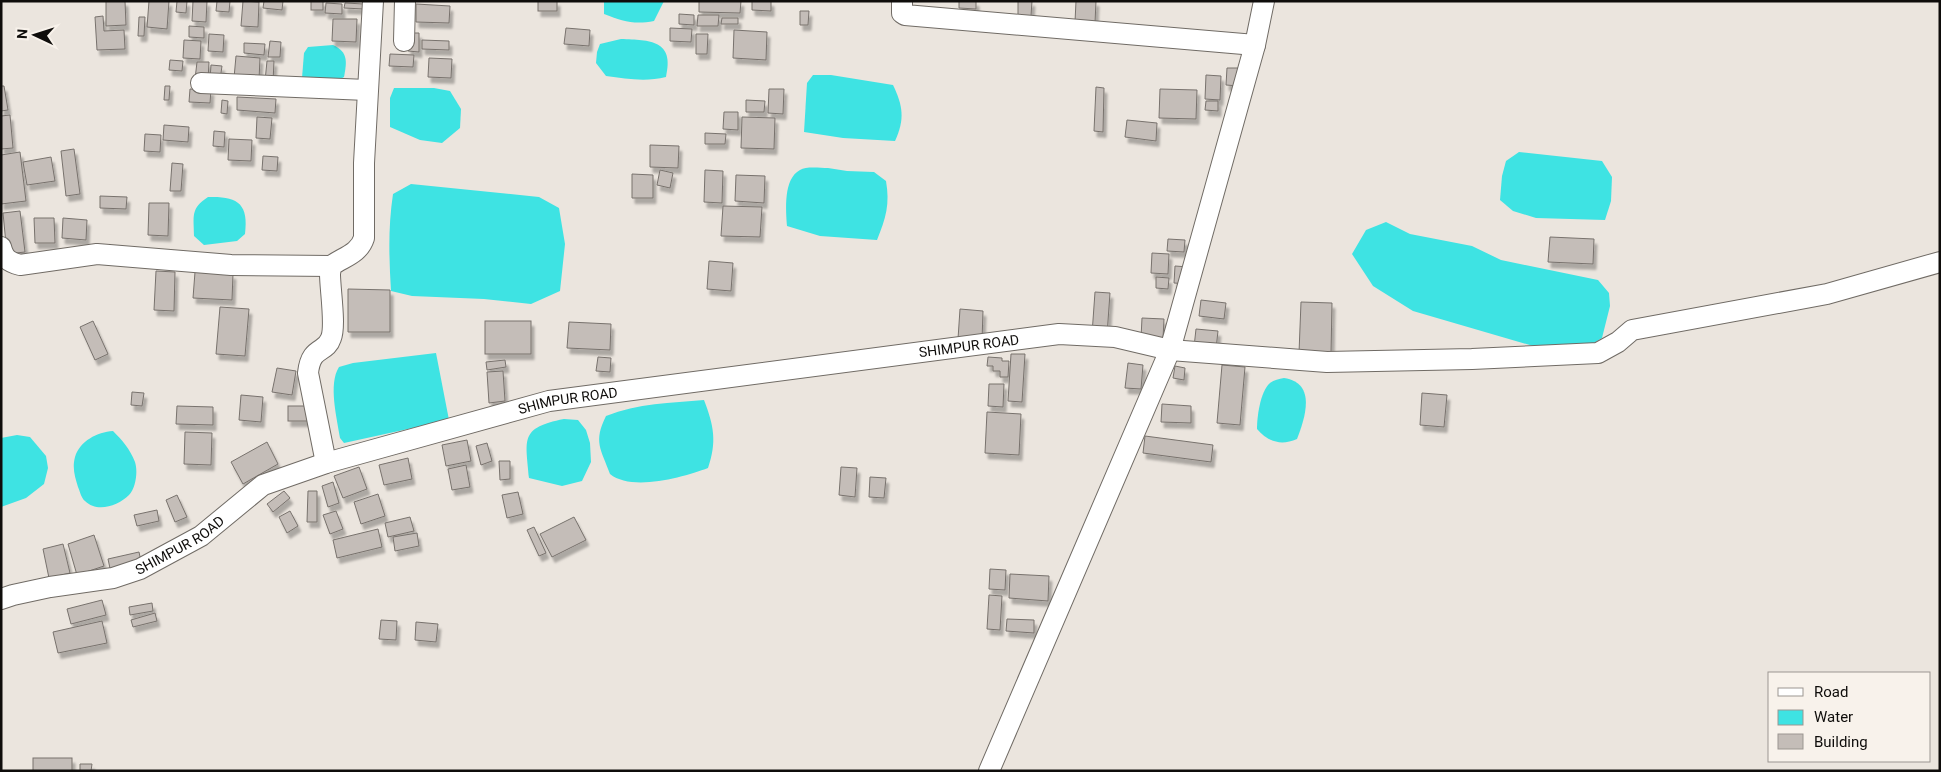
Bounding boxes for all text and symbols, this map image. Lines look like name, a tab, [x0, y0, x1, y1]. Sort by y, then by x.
north arrow	[10, 10, 60, 60]
text: N	[14, 29, 30, 40]
street label: SHIMPUR ROAD	[918, 331, 1020, 360]
street label: SHIMPUR ROAD	[516, 384, 618, 417]
street label: SHIMPUR ROAD	[133, 512, 227, 578]
legend	[1768, 672, 1931, 762]
text: Road	[1814, 683, 1848, 701]
text: Water	[1814, 708, 1853, 726]
text: Building	[1814, 733, 1868, 751]

